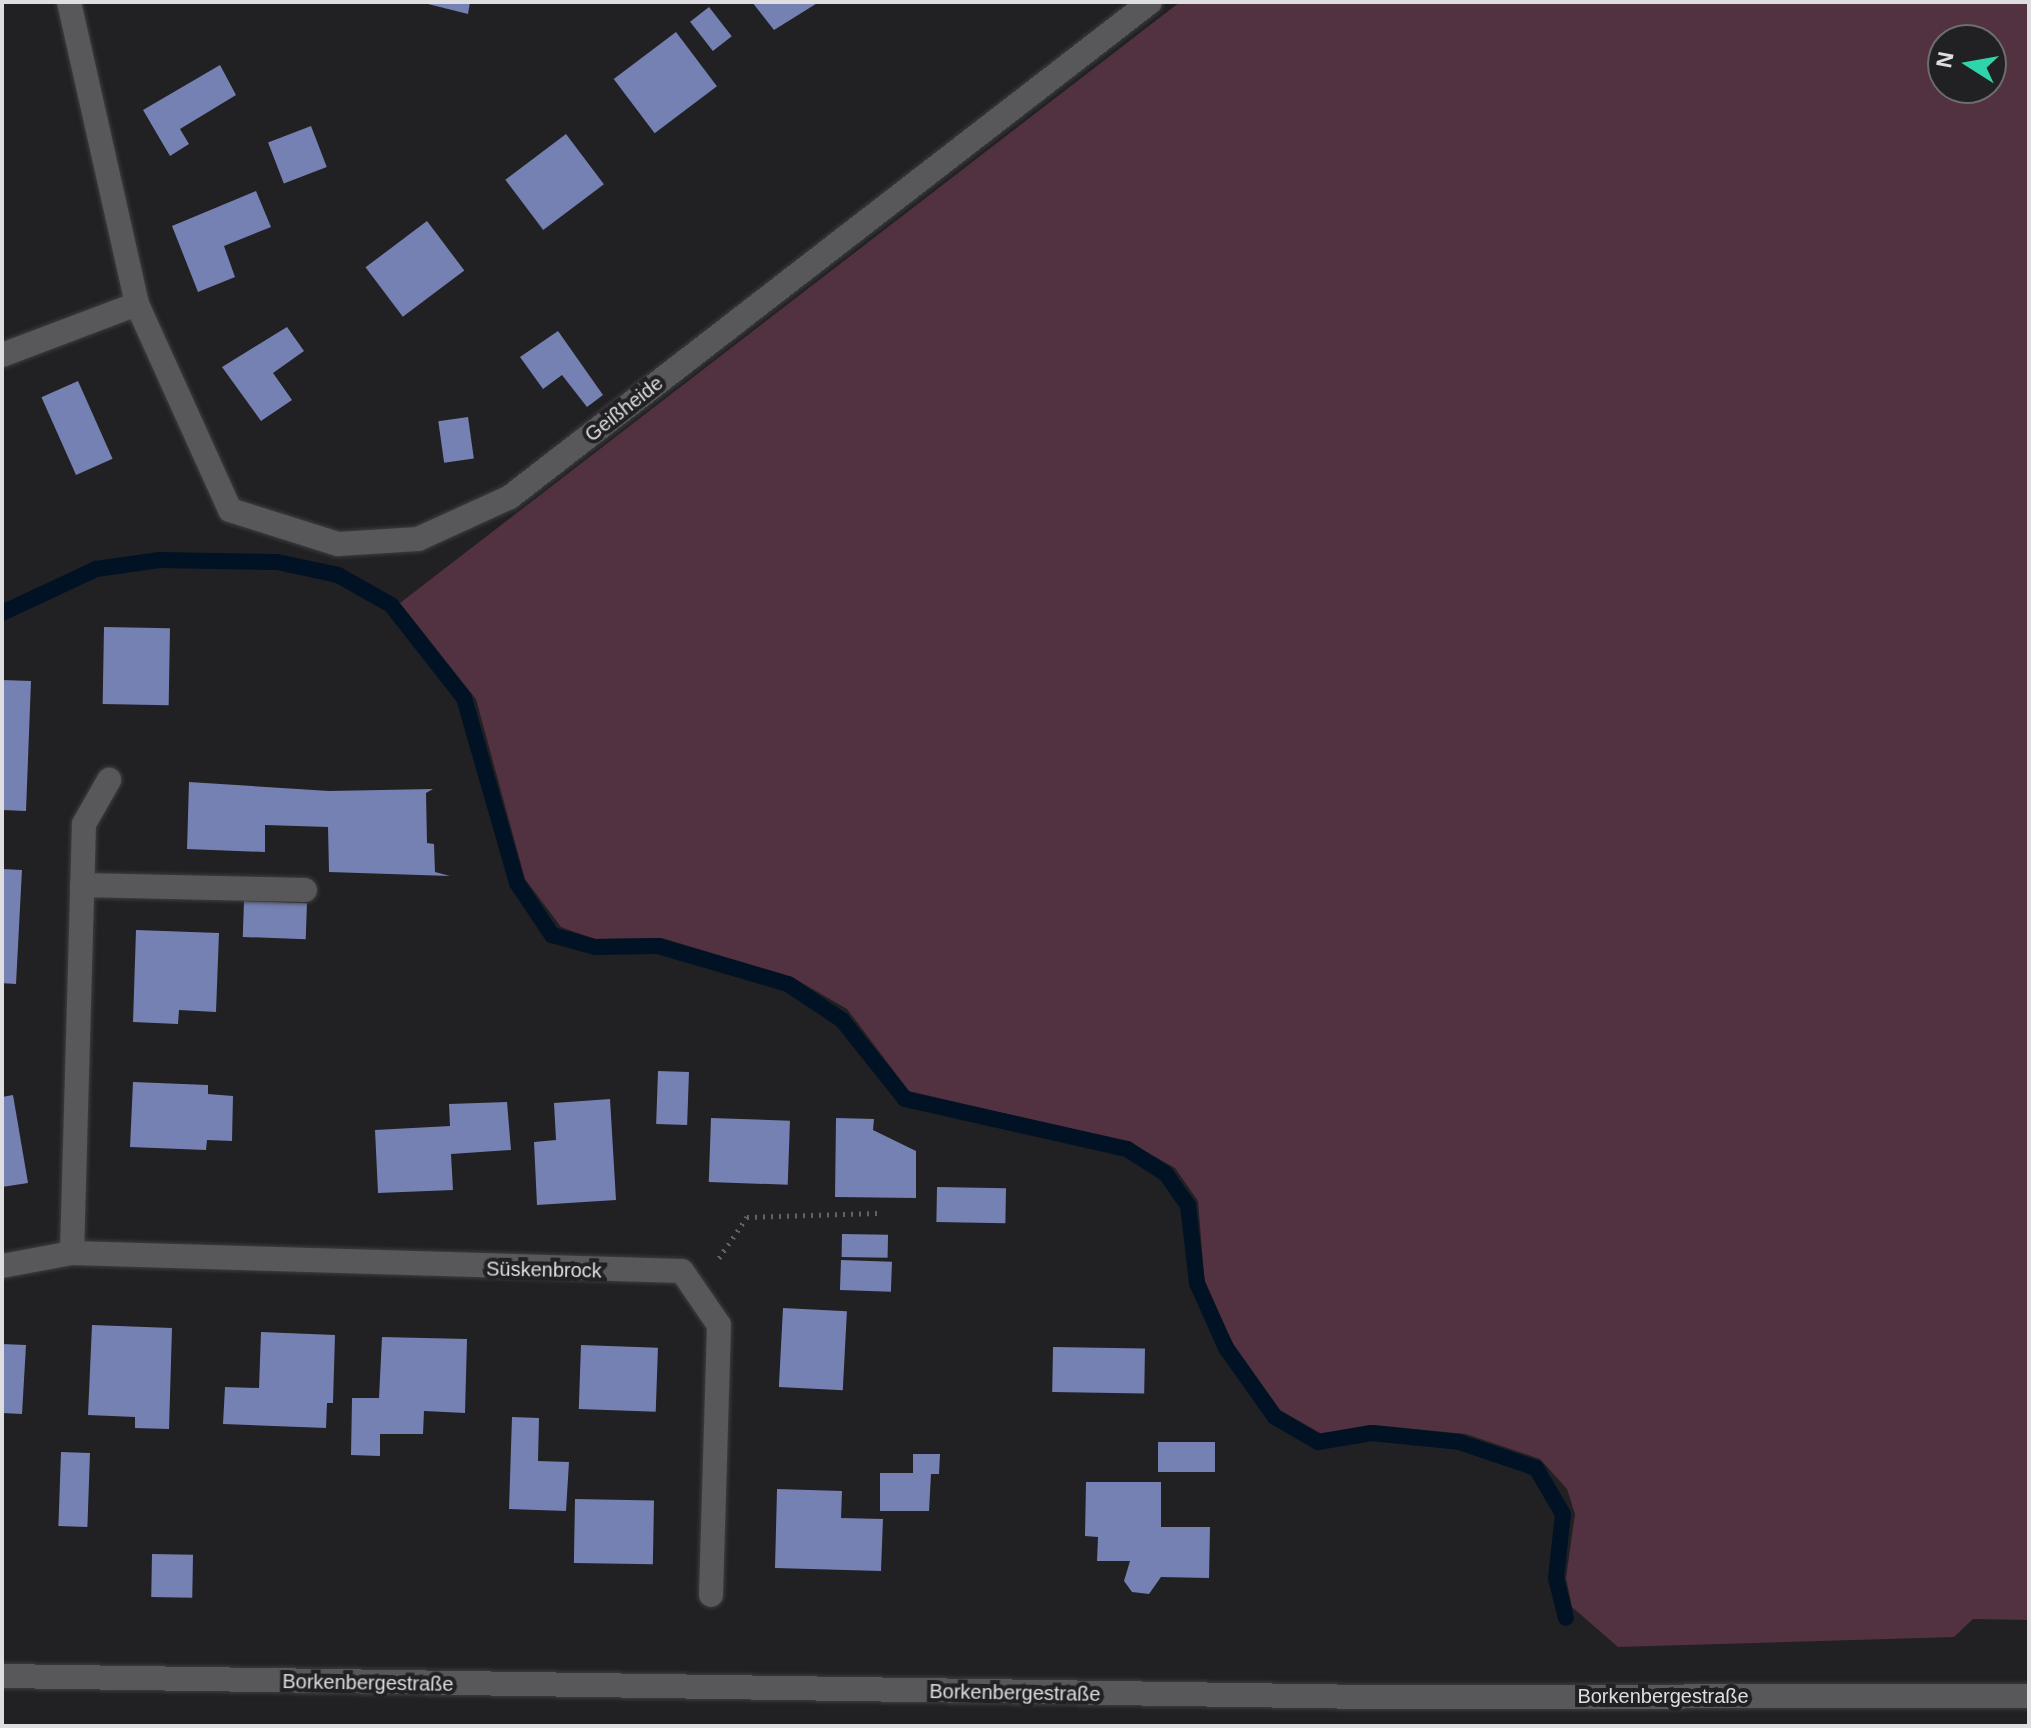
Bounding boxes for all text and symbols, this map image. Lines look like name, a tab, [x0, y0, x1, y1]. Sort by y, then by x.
north arrow	[1927, 24, 2007, 104]
text: N	[1931, 50, 1959, 70]
street label: Geißheide	[580, 371, 668, 447]
street label: Süskenbrock	[486, 1257, 602, 1283]
street label: Borkenbergestraße	[282, 1670, 454, 1696]
street label: Borkenbergestraße	[929, 1680, 1101, 1706]
street label: Borkenbergestraße	[1577, 1684, 1749, 1708]

